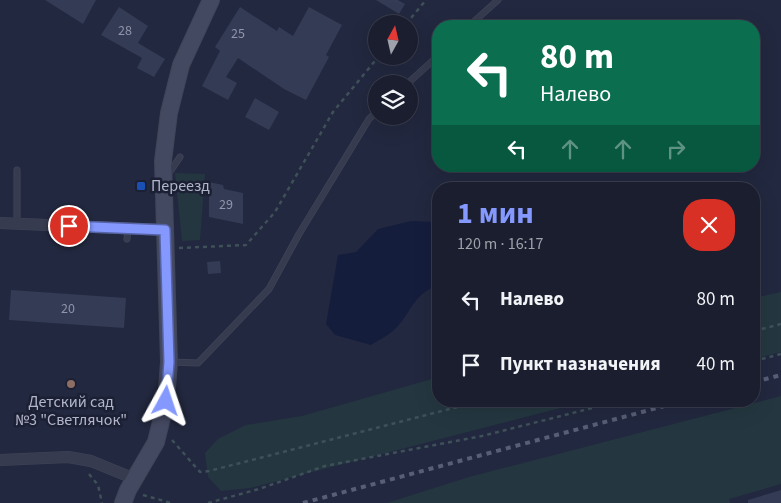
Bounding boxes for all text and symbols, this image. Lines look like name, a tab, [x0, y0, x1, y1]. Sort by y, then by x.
north arrow	[368, 15, 418, 65]
map controls	[368, 15, 418, 125]
house number: 28	[118, 21, 132, 41]
house number: 25	[231, 24, 245, 44]
text: 80 m	[540, 32, 614, 82]
icon: left	[457, 40, 522, 105]
button: layers	[368, 75, 418, 125]
text: Налево	[540, 78, 611, 110]
icon: left	[503, 135, 531, 163]
icon: ahead	[556, 135, 584, 163]
icon: ahead	[609, 135, 637, 163]
icon: right	[662, 135, 690, 163]
place label: Переезд	[151, 175, 210, 197]
marker: Переезд	[135, 180, 147, 192]
text: 1 мин	[457, 192, 534, 235]
house number: 29	[219, 195, 233, 215]
button: close	[683, 199, 735, 251]
pin	[48, 205, 90, 247]
icon: arrive	[55, 212, 83, 240]
text: 120 m · 16:17	[457, 233, 544, 255]
icon: left	[457, 286, 485, 314]
text: Налево	[500, 286, 564, 313]
text: 80 m	[697, 286, 735, 313]
house number: 20	[61, 299, 75, 319]
icon: arrive	[457, 351, 485, 379]
text: Пункт назначения	[500, 351, 661, 378]
text: 40 m	[697, 351, 735, 378]
position arrow	[139, 374, 191, 426]
marker: Детский сад №3 "Светлячок"	[65, 378, 77, 390]
place label: Детский сад №3 "Светлячок"	[15, 391, 127, 431]

